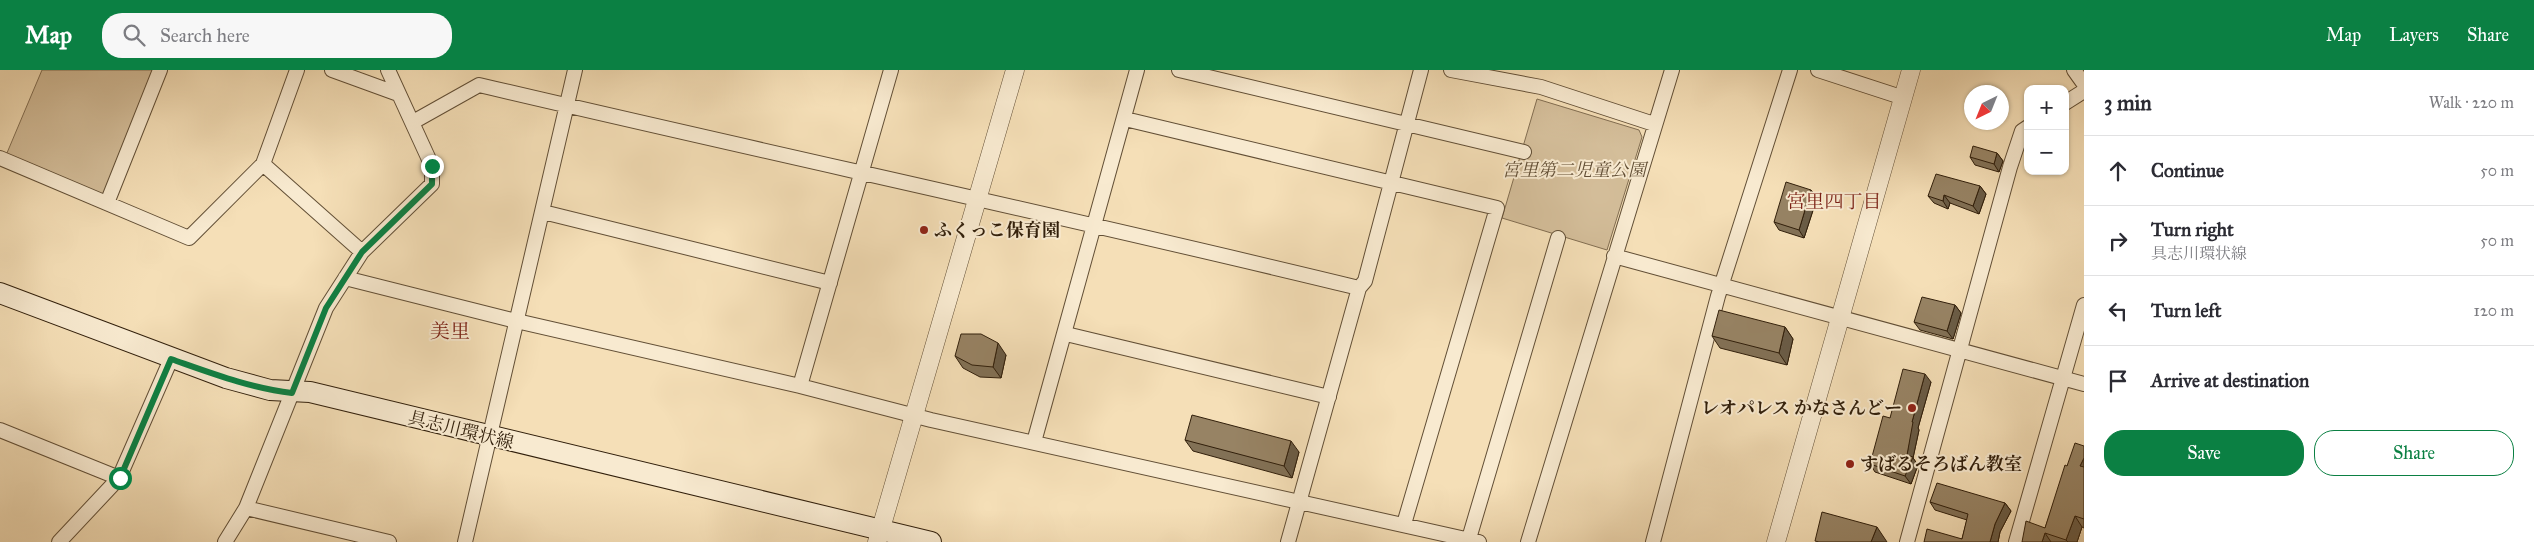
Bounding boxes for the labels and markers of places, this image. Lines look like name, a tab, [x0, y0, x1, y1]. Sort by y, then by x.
place label: ふくっこ保育園	[934, 219, 1060, 241]
marker: ふくっこ保育園	[918, 224, 930, 236]
place label: レオパレス かなさんどー	[1701, 397, 1902, 419]
marker: レオパレス かなさんどー	[1906, 402, 1918, 414]
place label: すばるそろばん教室	[1860, 453, 2022, 475]
marker: すばるそろばん教室	[1844, 458, 1856, 470]

